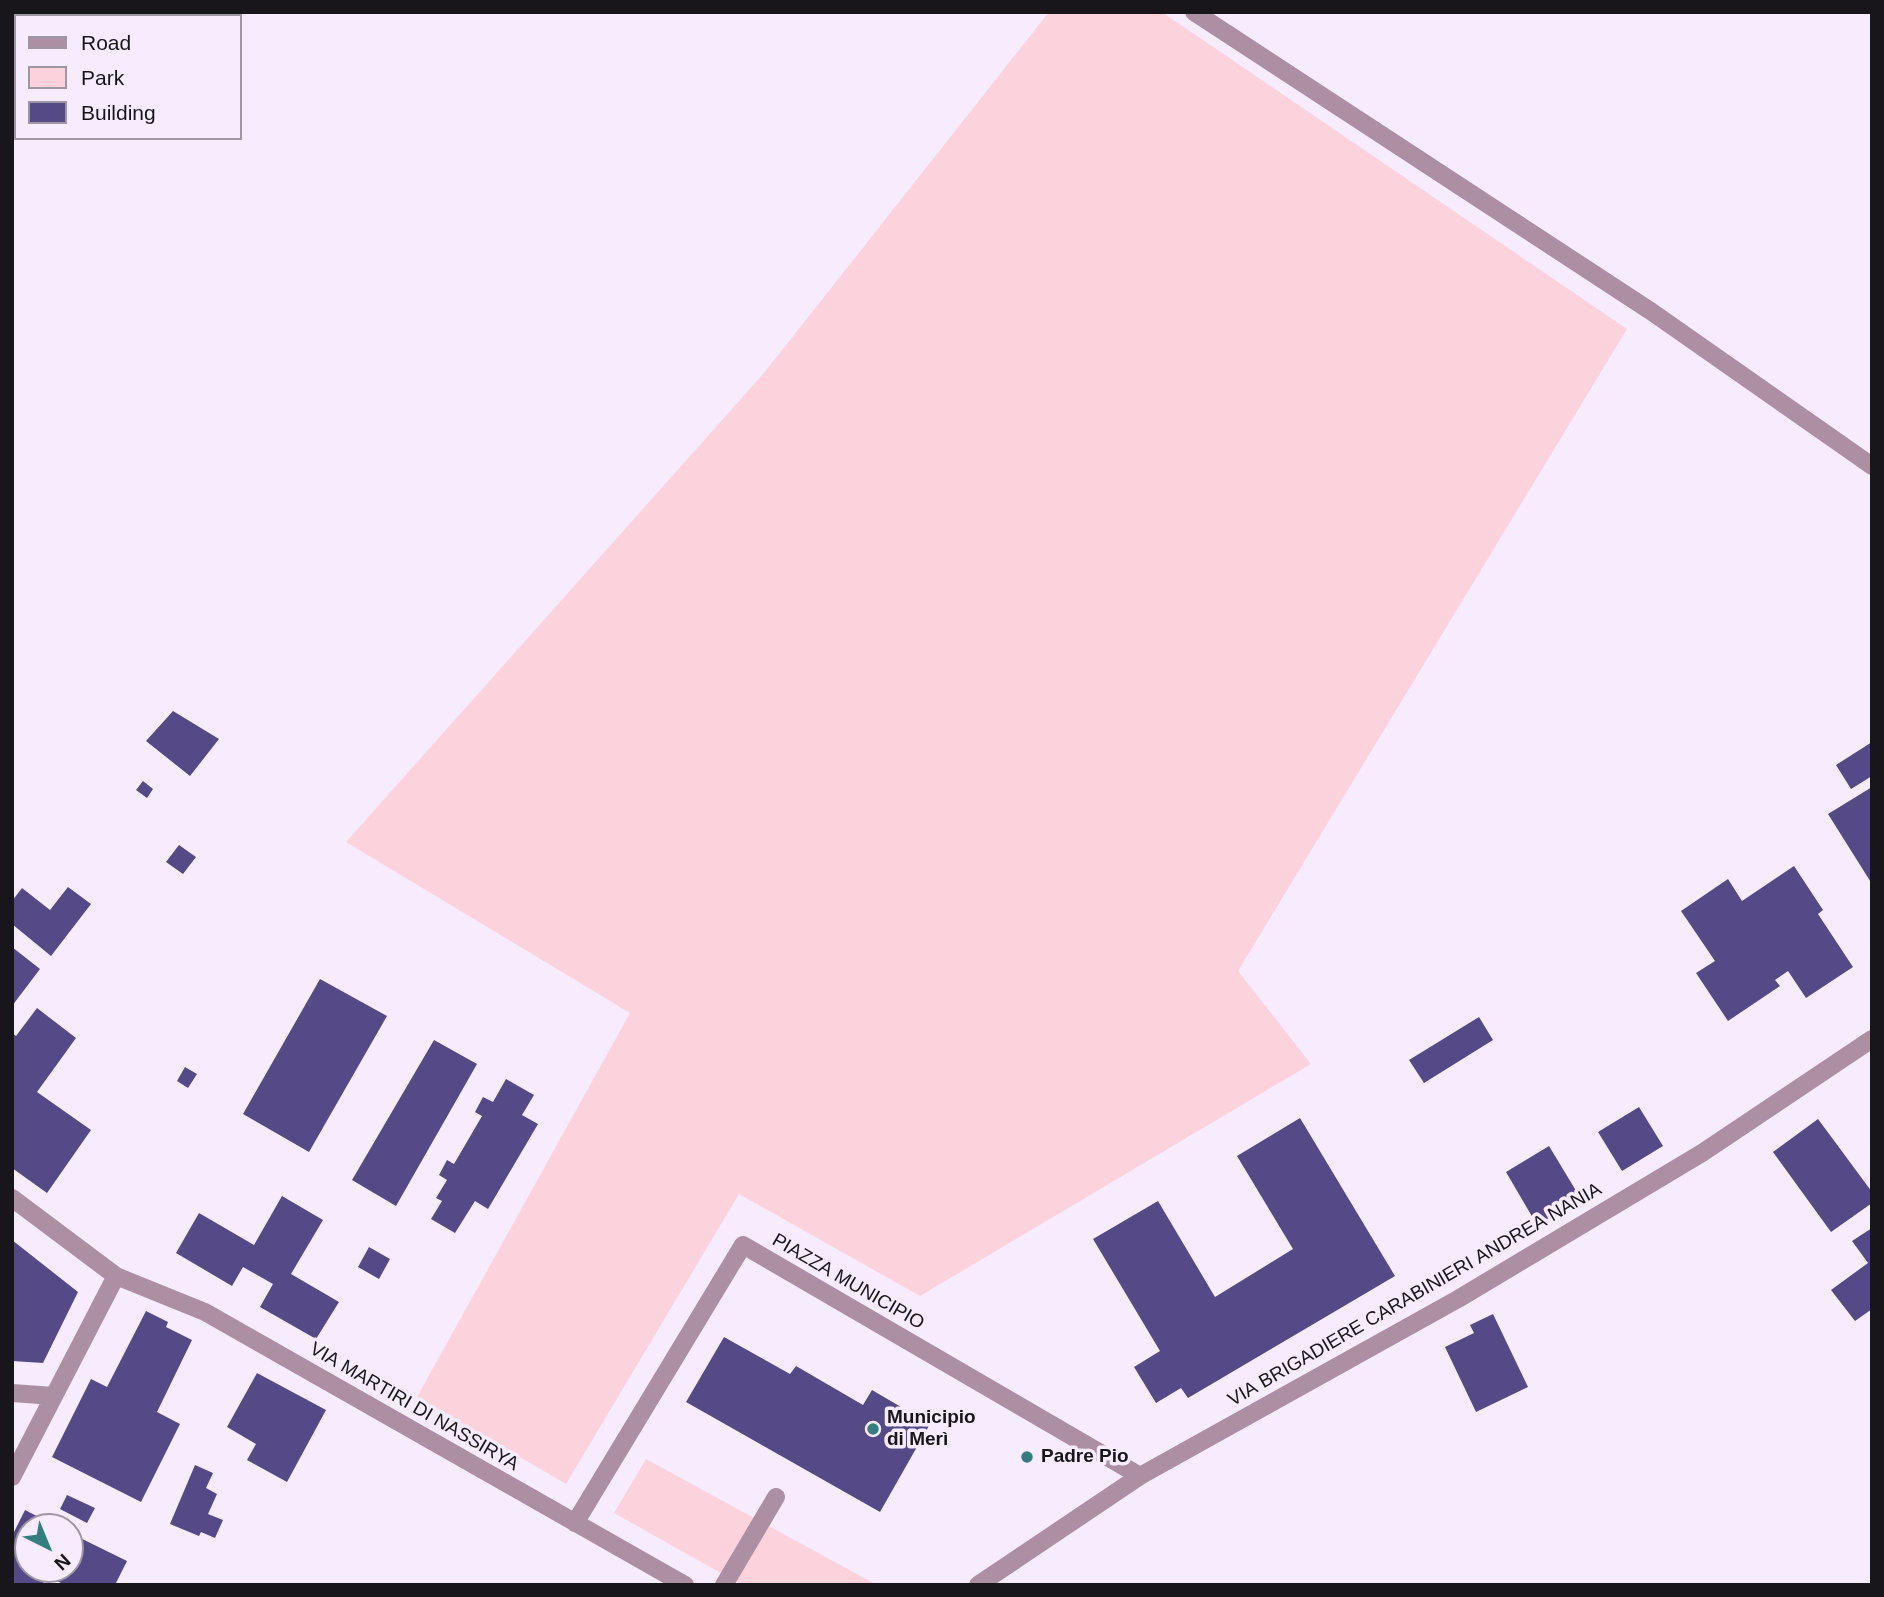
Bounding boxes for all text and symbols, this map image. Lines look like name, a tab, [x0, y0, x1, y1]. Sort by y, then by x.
legend	[14, 14, 242, 140]
text: Road	[81, 31, 131, 54]
text: Park	[81, 66, 124, 89]
text: Building	[81, 101, 156, 124]
street label: VIA BRIGADIERE CARABINIERI ANDREA NANIA	[1224, 1178, 1606, 1412]
street label: PIAZZA MUNICIPIO	[768, 1229, 928, 1335]
street label: VIA MARTIRI DI NASSIRYA	[305, 1338, 523, 1476]
place label: Municipio di Merì	[887, 1407, 976, 1451]
marker: Municipio di Merì	[865, 1421, 881, 1437]
place label: Padre Pio	[1041, 1446, 1129, 1468]
marker: Padre Pio	[1019, 1449, 1035, 1465]
north arrow	[14, 1513, 84, 1583]
text: N	[50, 1550, 74, 1575]

